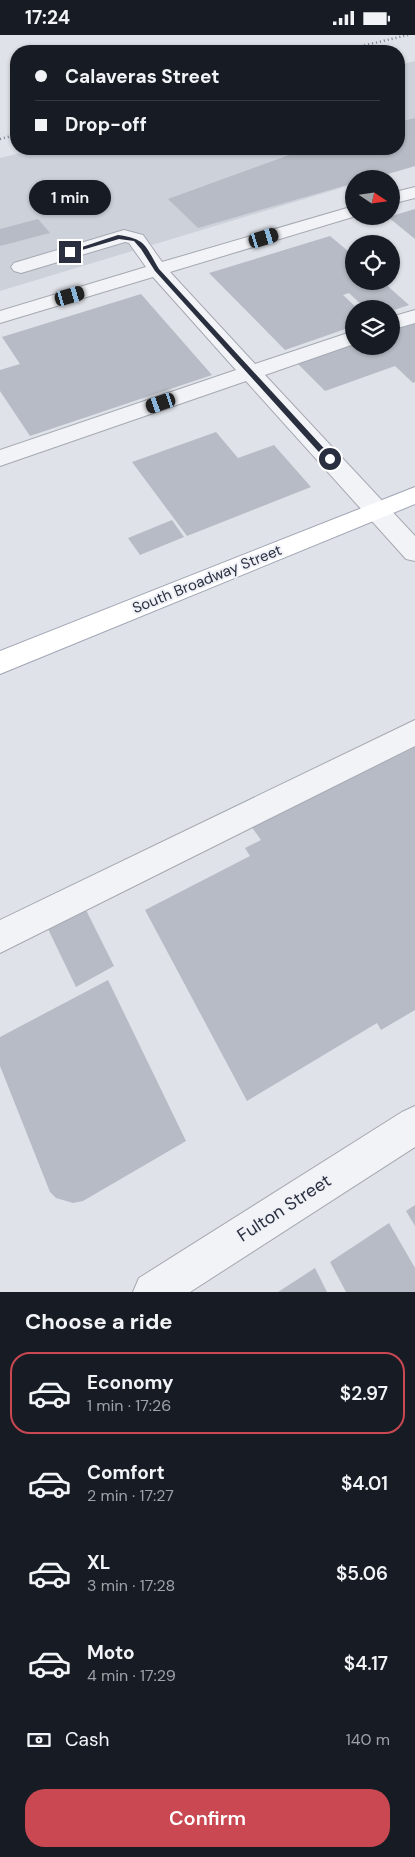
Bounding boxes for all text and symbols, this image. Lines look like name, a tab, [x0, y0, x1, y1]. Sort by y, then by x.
text: 17:24	[25, 5, 70, 30]
text: Calaveras Street	[65, 64, 220, 89]
text: Drop-off	[65, 112, 147, 137]
north arrow	[345, 170, 400, 225]
map controls	[345, 170, 400, 355]
callout: 1 min	[29, 179, 111, 215]
text: 1 min	[51, 187, 89, 208]
car	[247, 226, 280, 250]
button: locate	[345, 235, 400, 290]
route end	[59, 241, 81, 263]
car	[53, 285, 86, 307]
button: layers	[345, 300, 400, 355]
car	[144, 391, 177, 415]
route start	[319, 448, 341, 470]
street label: South Broadway Street	[129, 540, 285, 618]
street label: Fulton Street	[232, 1169, 336, 1247]
text: Choose a ride	[25, 1307, 173, 1336]
text: Economy	[87, 1370, 174, 1395]
icon: car	[27, 1371, 72, 1416]
text: $2.97	[340, 1381, 388, 1406]
text: 1 min · 17:26	[87, 1395, 171, 1416]
text: Comfort	[87, 1460, 165, 1485]
icon: car	[27, 1461, 72, 1506]
text: $4.01	[341, 1471, 388, 1496]
text: 2 min · 17:27	[87, 1485, 174, 1506]
text: XL	[87, 1550, 110, 1575]
icon: car	[27, 1551, 72, 1596]
text: $5.06	[336, 1561, 388, 1586]
text: 3 min · 17:28	[87, 1575, 175, 1596]
text: Moto	[87, 1640, 135, 1665]
icon: car	[27, 1641, 72, 1686]
text: $4.17	[344, 1651, 388, 1676]
text: 4 min · 17:29	[87, 1665, 176, 1686]
icon: cash	[25, 1726, 53, 1754]
text: Cash	[65, 1727, 109, 1752]
text: 140 m	[346, 1729, 390, 1750]
button: Confirm	[25, 1789, 390, 1847]

